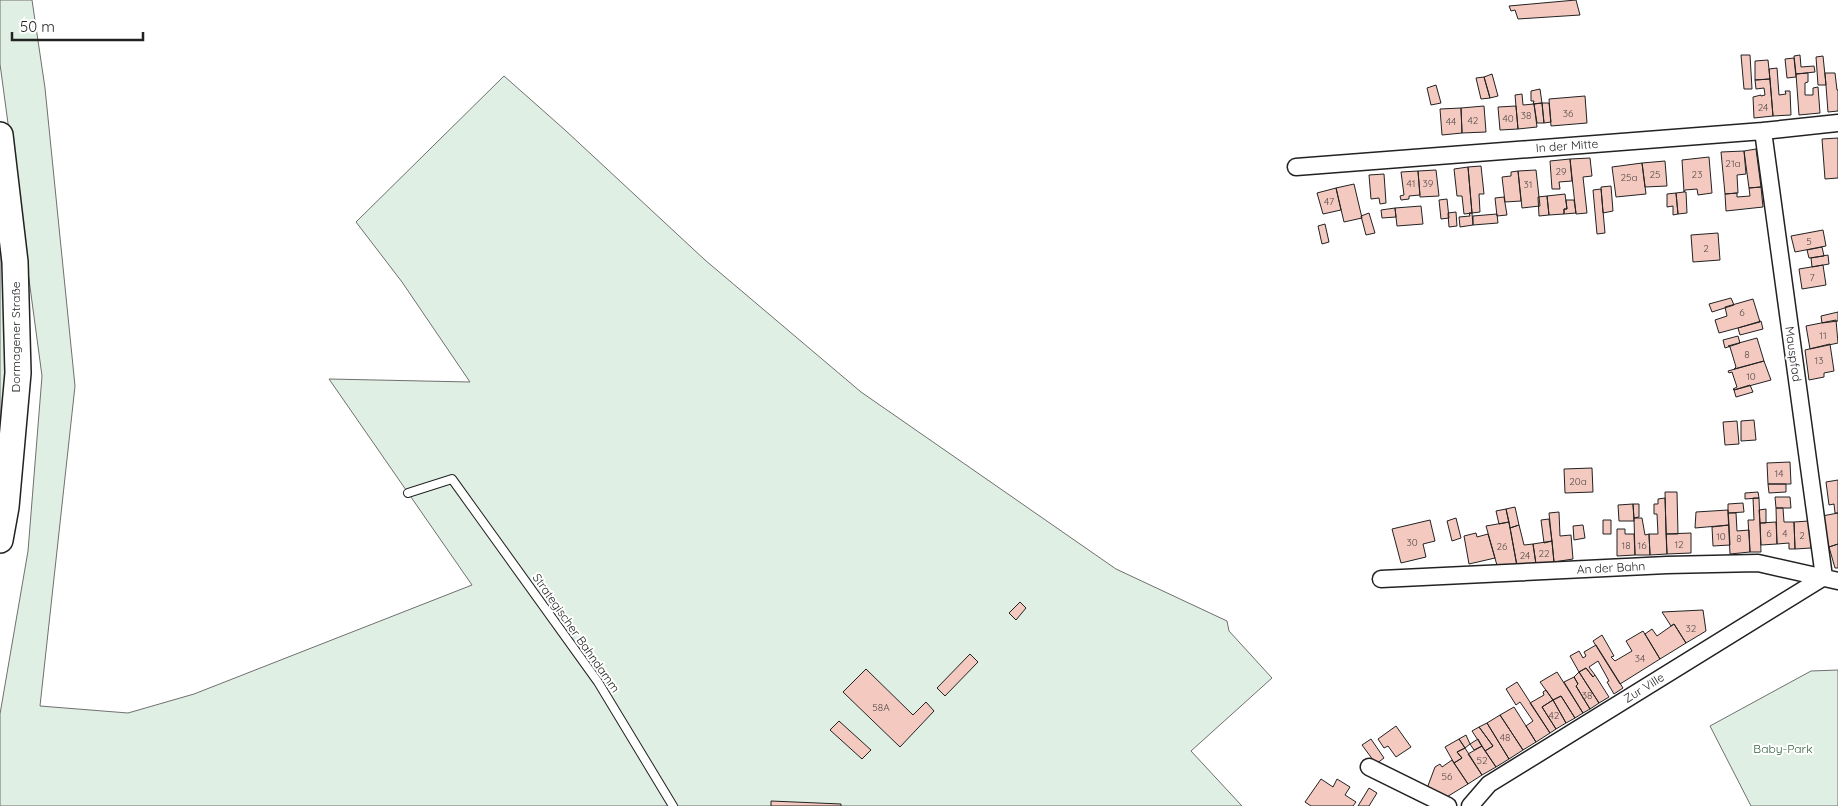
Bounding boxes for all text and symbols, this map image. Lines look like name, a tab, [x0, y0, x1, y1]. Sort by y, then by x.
scale bar	[12, 10, 144, 42]
text: 50 m	[20, 17, 55, 36]
house number: 24	[1758, 101, 1768, 114]
house number: 36	[1563, 107, 1574, 120]
house number: 38	[1521, 109, 1531, 122]
house number: 40	[1502, 112, 1514, 125]
house number: 42	[1468, 114, 1479, 127]
house number: 44	[1446, 115, 1456, 128]
street label: In der Mitte	[1535, 136, 1599, 155]
house number: 21a	[1725, 157, 1741, 170]
house number: 29	[1555, 165, 1567, 178]
house number: 25	[1650, 168, 1661, 181]
house number: 23	[1692, 168, 1702, 181]
house number: 25a	[1620, 171, 1638, 184]
house number: 41	[1407, 177, 1415, 190]
house number: 39	[1423, 177, 1434, 190]
house number: 31	[1524, 178, 1532, 191]
house number: 47	[1324, 195, 1334, 208]
house number: 5	[1806, 235, 1812, 248]
house number: 2	[1703, 242, 1709, 255]
house number: 7	[1809, 271, 1815, 284]
street label: Dormagener Straße	[8, 281, 23, 393]
house number: 6	[1739, 306, 1745, 319]
street label: Mauspfad	[1782, 325, 1805, 383]
house number: 11	[1819, 329, 1827, 342]
house number: 8	[1744, 348, 1750, 361]
house number: 13	[1815, 354, 1823, 367]
house number: 10	[1746, 370, 1756, 383]
house number: 14	[1775, 467, 1783, 480]
house number: 20a	[1569, 475, 1587, 488]
house number: 6	[1766, 527, 1772, 540]
house number: 4	[1782, 527, 1788, 540]
house number: 2	[1799, 529, 1805, 542]
house number: 10	[1716, 530, 1726, 543]
house number: 8	[1736, 532, 1742, 545]
house number: 30	[1406, 536, 1418, 549]
house number: 12	[1674, 538, 1684, 551]
house number: 18	[1621, 539, 1631, 552]
house number: 16	[1637, 539, 1647, 552]
house number: 26	[1497, 540, 1508, 553]
house number: 22	[1538, 547, 1550, 560]
house number: 24	[1520, 549, 1530, 562]
street label: An der Bahn	[1576, 558, 1646, 577]
street label: Strategischer Bahndamm	[530, 570, 623, 695]
house number: 32	[1686, 622, 1697, 635]
house number: 34	[1635, 652, 1645, 665]
street label: Zur Ville	[1621, 669, 1667, 706]
house number: 38	[1582, 689, 1592, 702]
house number: 58A	[872, 701, 890, 714]
house number: 42	[1549, 709, 1560, 722]
house number: 48	[1500, 731, 1510, 744]
park label: Baby-Park	[1753, 741, 1813, 756]
house number: 52	[1477, 754, 1488, 767]
house number: 56	[1442, 770, 1453, 783]

